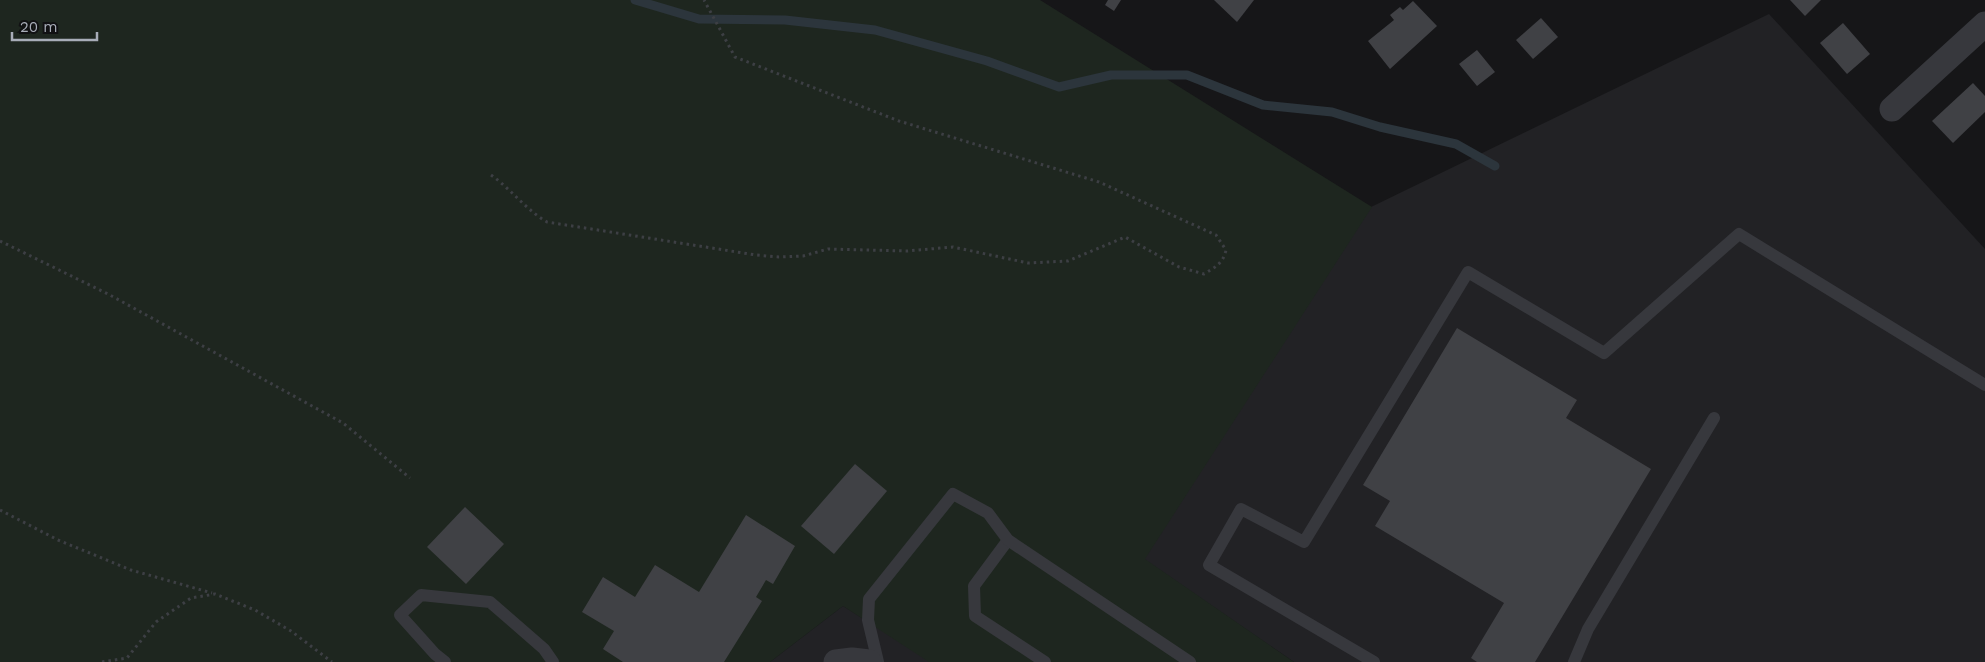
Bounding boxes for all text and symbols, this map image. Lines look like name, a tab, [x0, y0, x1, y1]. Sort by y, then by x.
scale bar	[12, 10, 98, 42]
text: 20 m	[20, 18, 58, 36]

